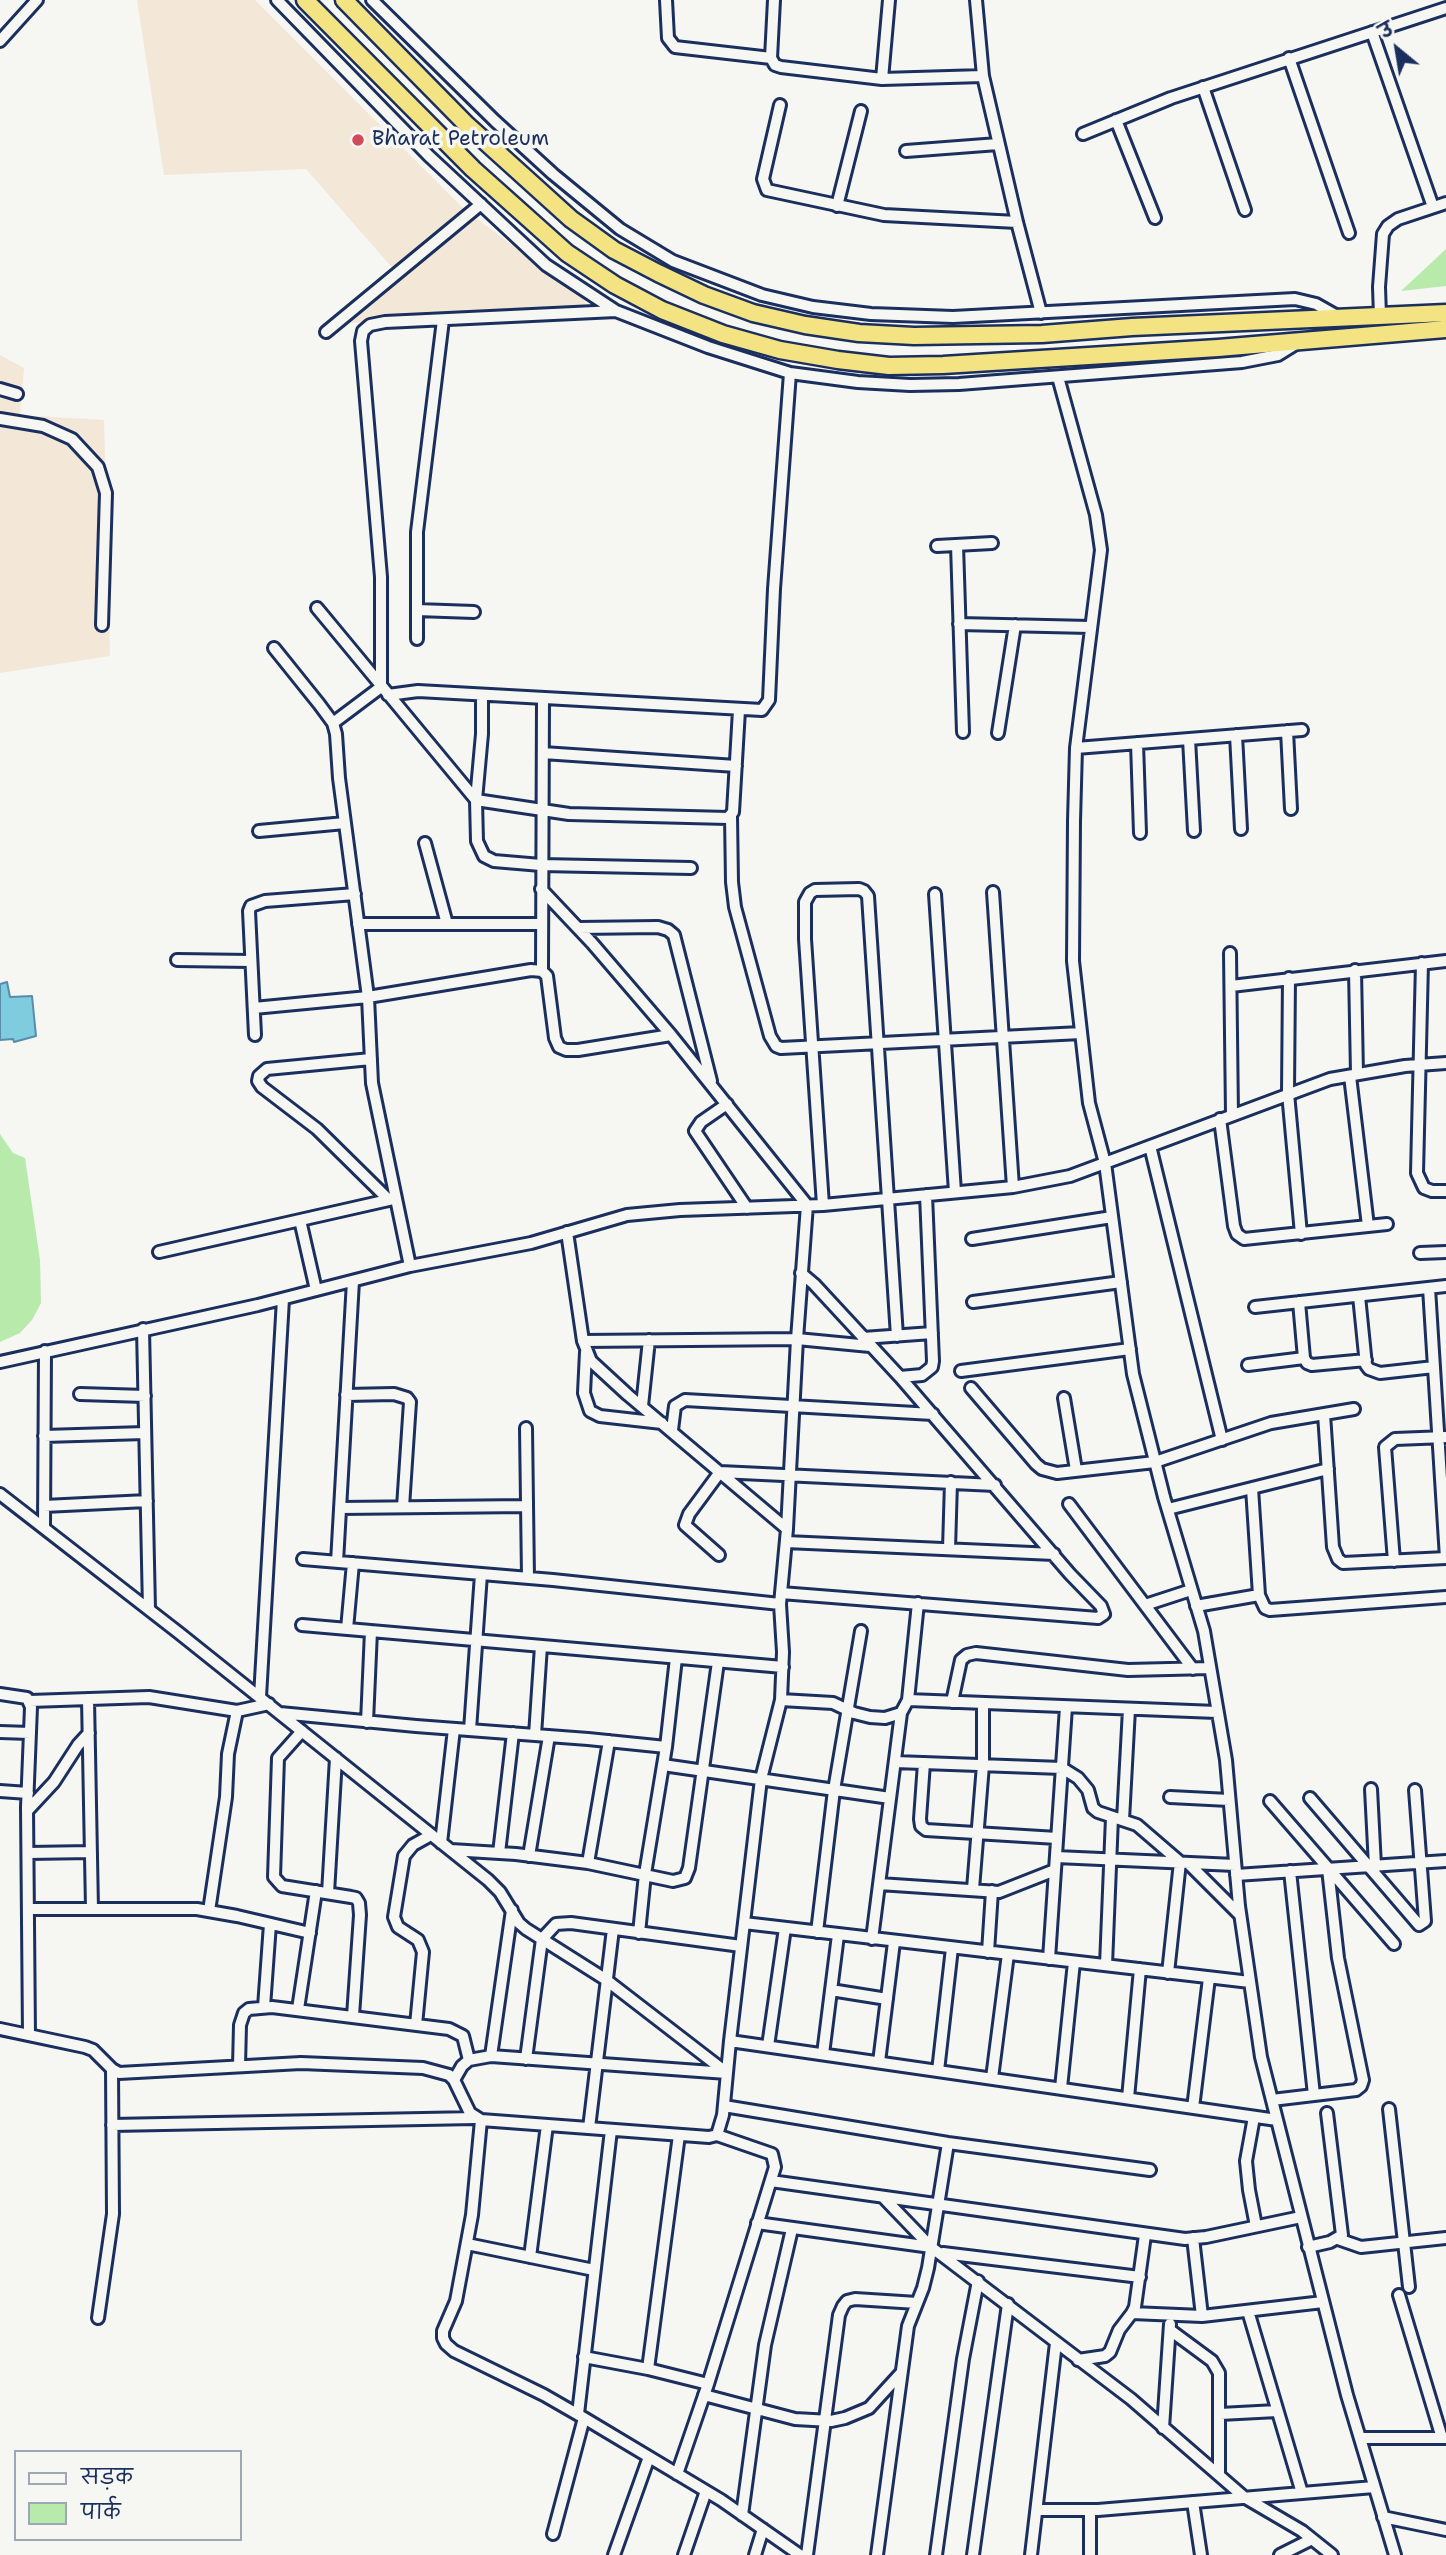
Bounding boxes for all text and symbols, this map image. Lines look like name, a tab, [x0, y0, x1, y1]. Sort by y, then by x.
north arrow	[1362, 14, 1432, 84]
text: उ	[1375, 16, 1398, 44]
place label: Bharat Petroleum	[372, 127, 549, 153]
marker: Bharat Petroleum	[350, 132, 366, 148]
legend	[14, 2450, 242, 2541]
text: सड़क	[81, 2463, 133, 2491]
text: पार्क	[81, 2498, 121, 2526]

